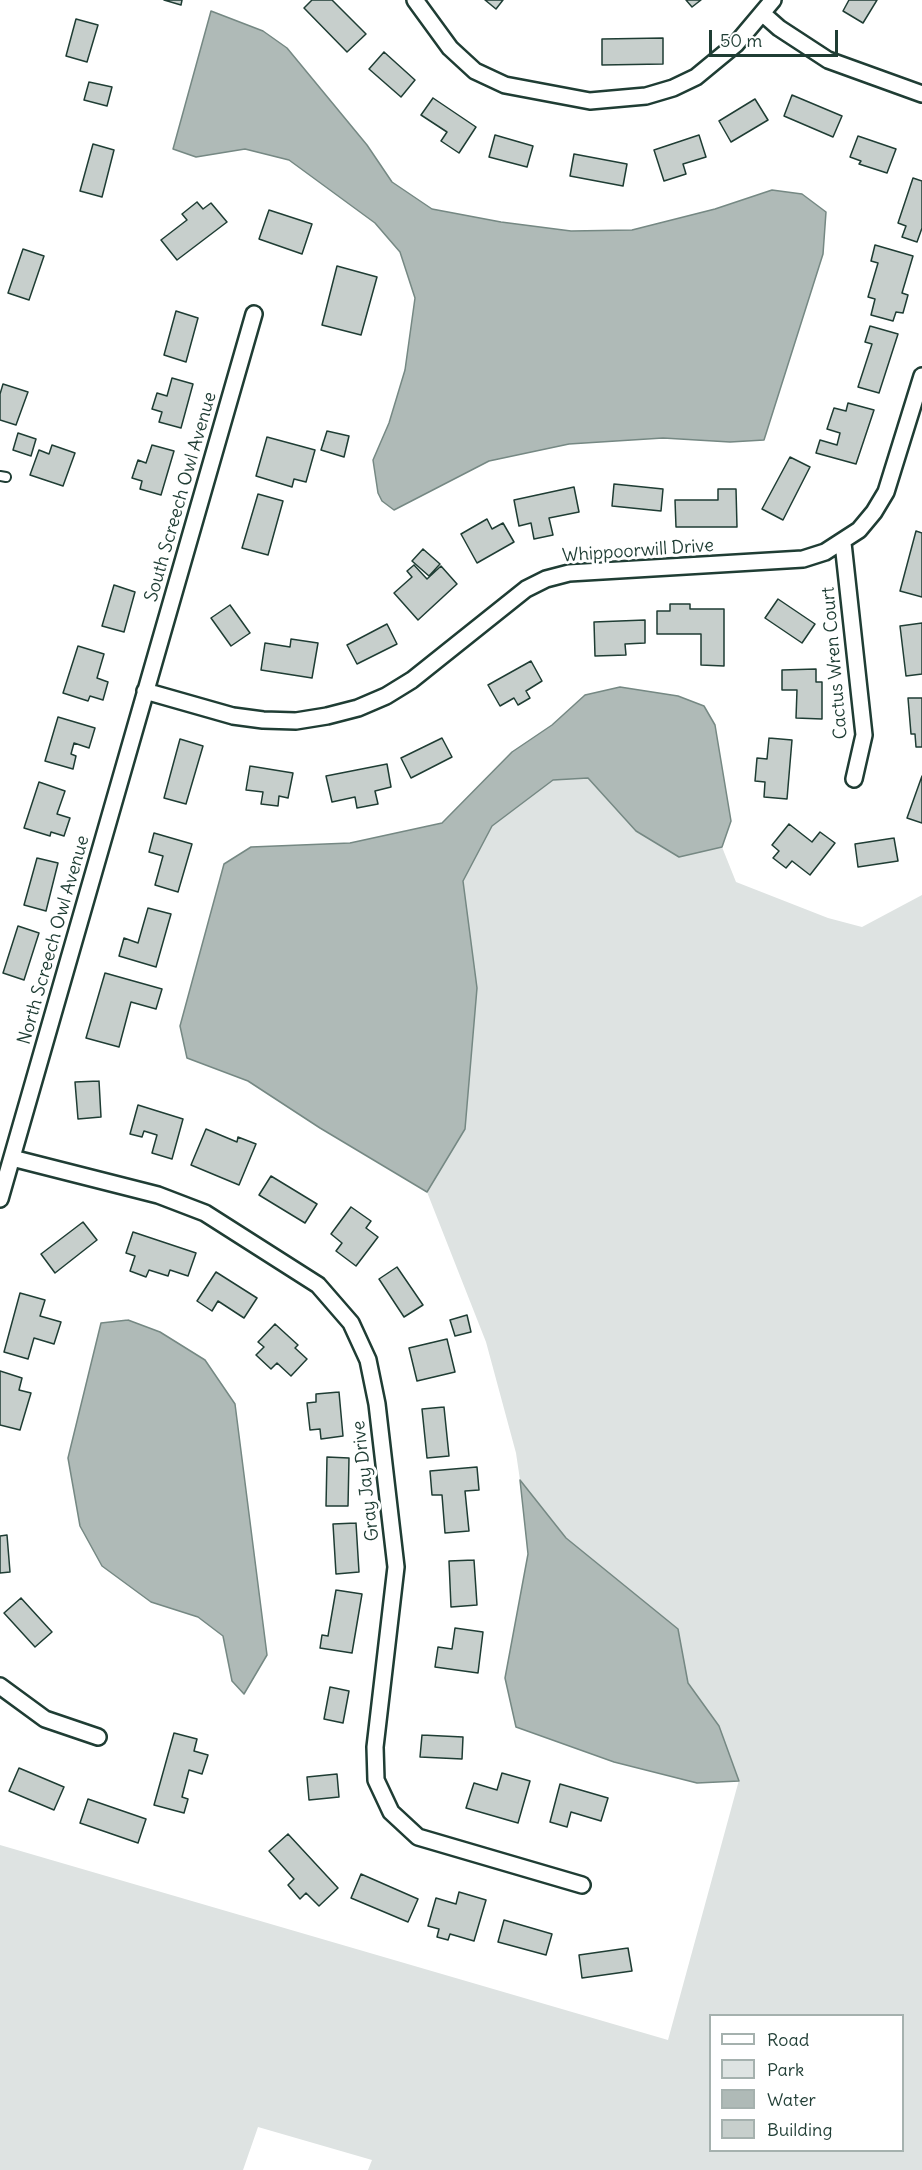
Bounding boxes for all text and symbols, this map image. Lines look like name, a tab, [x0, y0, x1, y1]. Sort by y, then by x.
scale bar	[712, 18, 841, 56]
text: 50 m	[720, 29, 762, 52]
street label: South Screech Owl Avenue	[141, 390, 221, 604]
street label: Whippoorwill Drive	[561, 535, 715, 567]
street label: Cactus Wren Court	[818, 586, 852, 740]
street label: North Screech Owl Avenue	[14, 833, 94, 1047]
street label: Gray Jay Drive	[348, 1420, 384, 1542]
legend	[709, 2014, 904, 2152]
text: Road	[767, 2028, 809, 2051]
text: Park	[767, 2058, 804, 2081]
text: Water	[767, 2088, 816, 2111]
text: Building	[767, 2118, 832, 2141]

